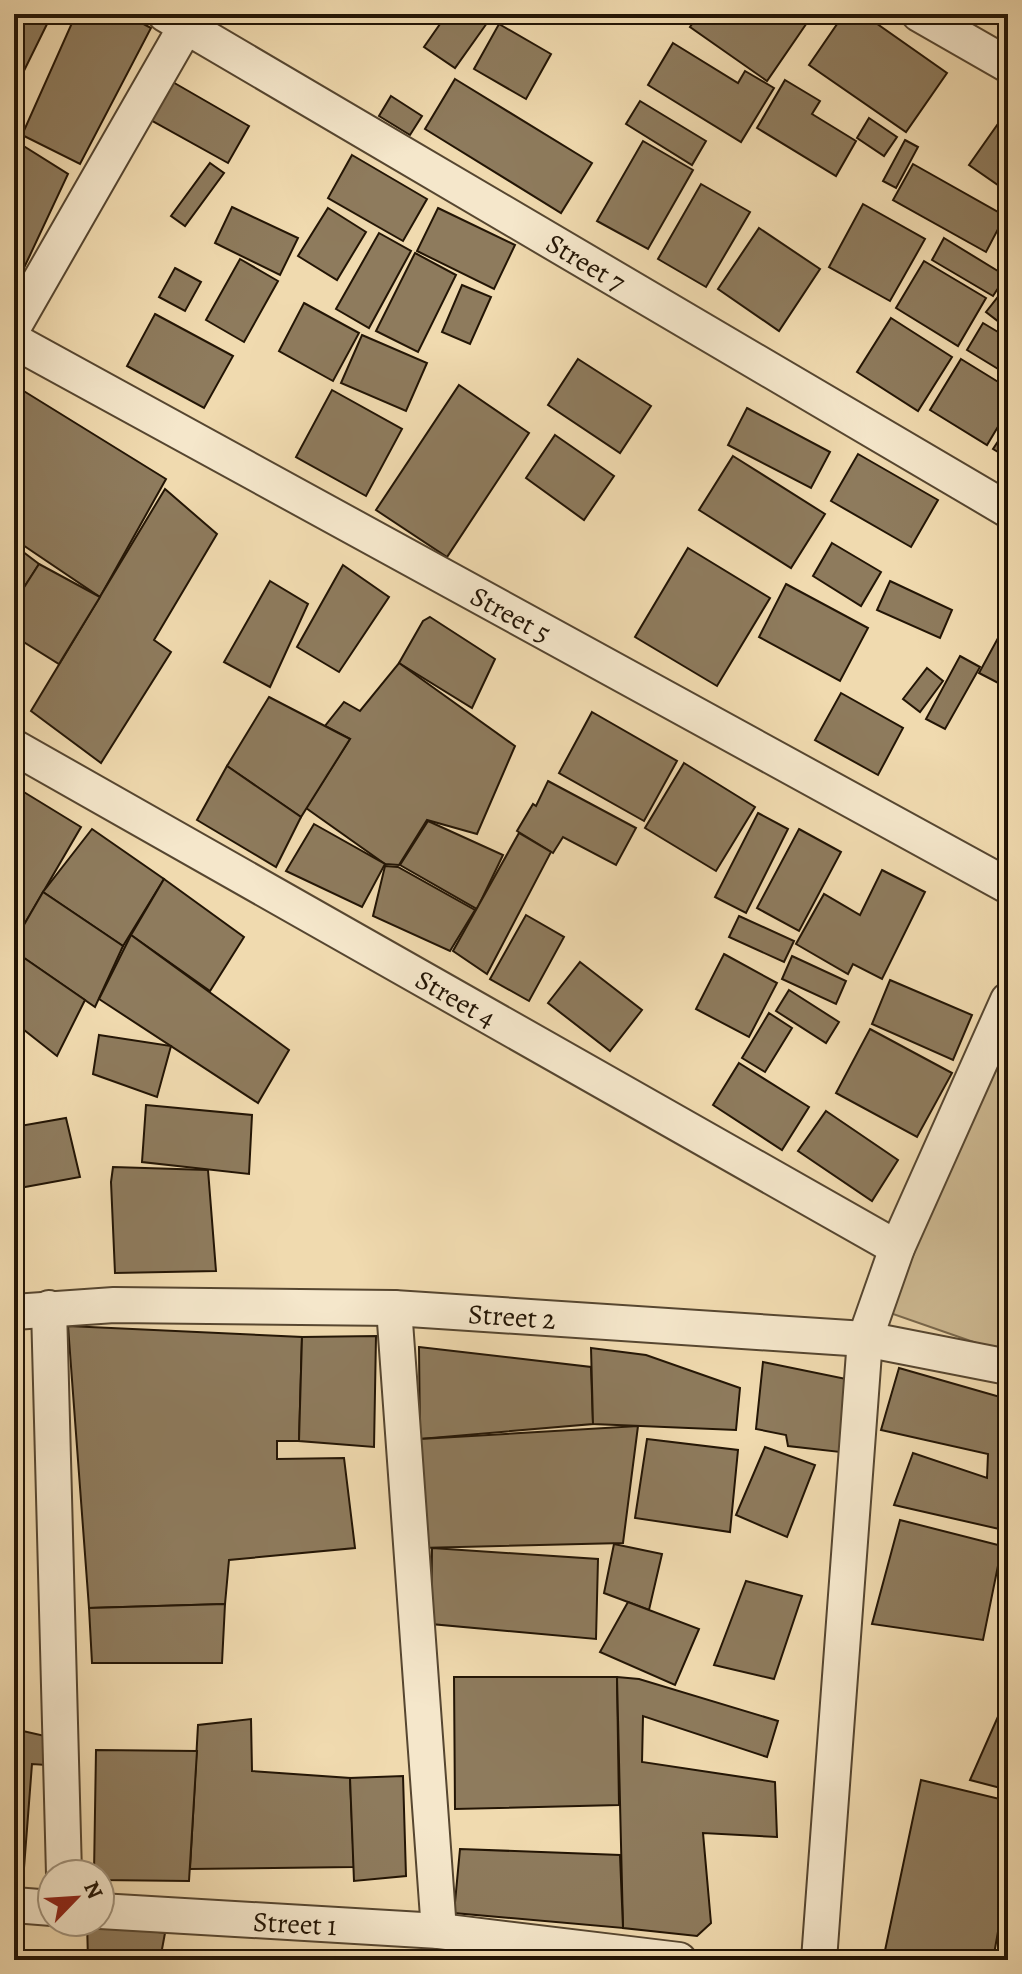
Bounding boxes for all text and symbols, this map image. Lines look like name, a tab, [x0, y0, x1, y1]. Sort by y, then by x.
street label: Street 7	[539, 224, 632, 301]
street label: Street 5	[464, 577, 558, 652]
street label: Street 4	[408, 961, 503, 1037]
street label: Street 2	[467, 1295, 557, 1339]
north arrow	[36, 1858, 116, 1938]
text: N	[76, 1876, 110, 1904]
street label: Street 1	[252, 1903, 338, 1945]

